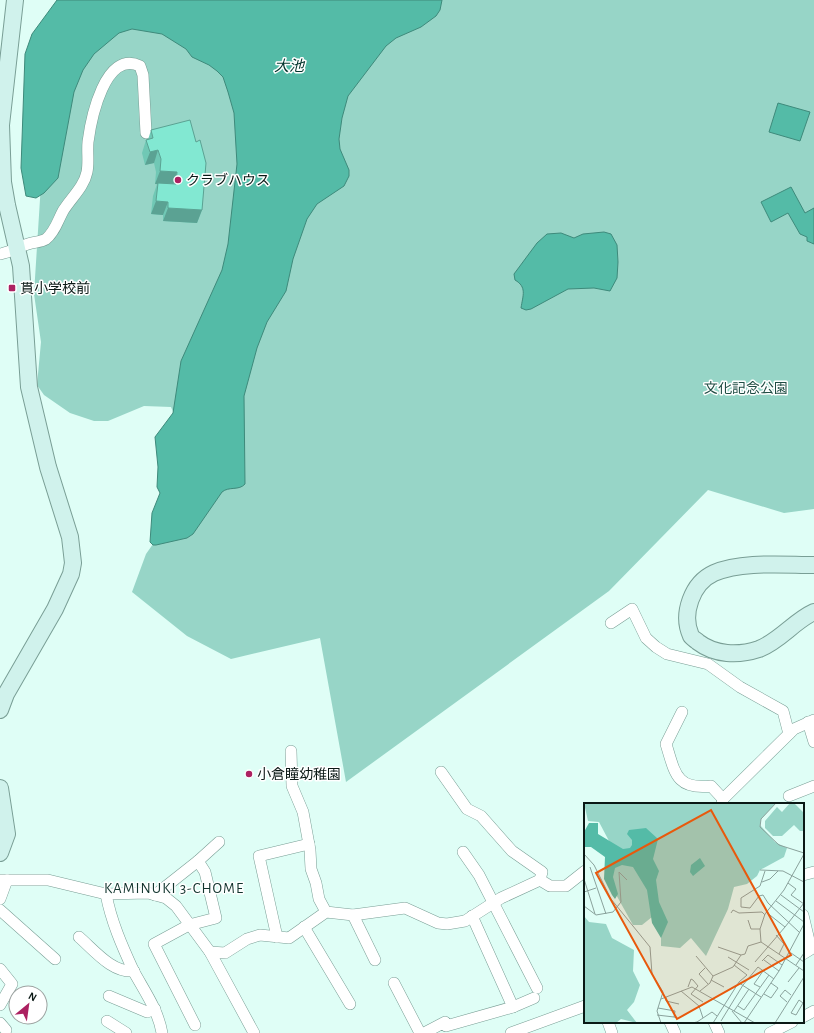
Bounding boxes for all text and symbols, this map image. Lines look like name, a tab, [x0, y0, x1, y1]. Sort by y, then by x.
water label: 大池	[274, 58, 306, 74]
place label: クラブハウス	[186, 172, 270, 188]
marker: クラブハウス	[173, 175, 183, 185]
place label: 貫小学校前	[20, 280, 90, 296]
marker: 貫小学校前	[7, 283, 17, 293]
park label: 文化記念公園	[704, 381, 788, 396]
place label: 小倉瞳幼稚園	[257, 767, 341, 782]
marker: 小倉瞳幼稚園	[244, 769, 254, 779]
inset map	[584, 803, 804, 1023]
district label: KAMINUKI 3-CHOME	[104, 881, 244, 896]
north arrow	[8, 985, 48, 1025]
text: N	[27, 990, 39, 1003]

